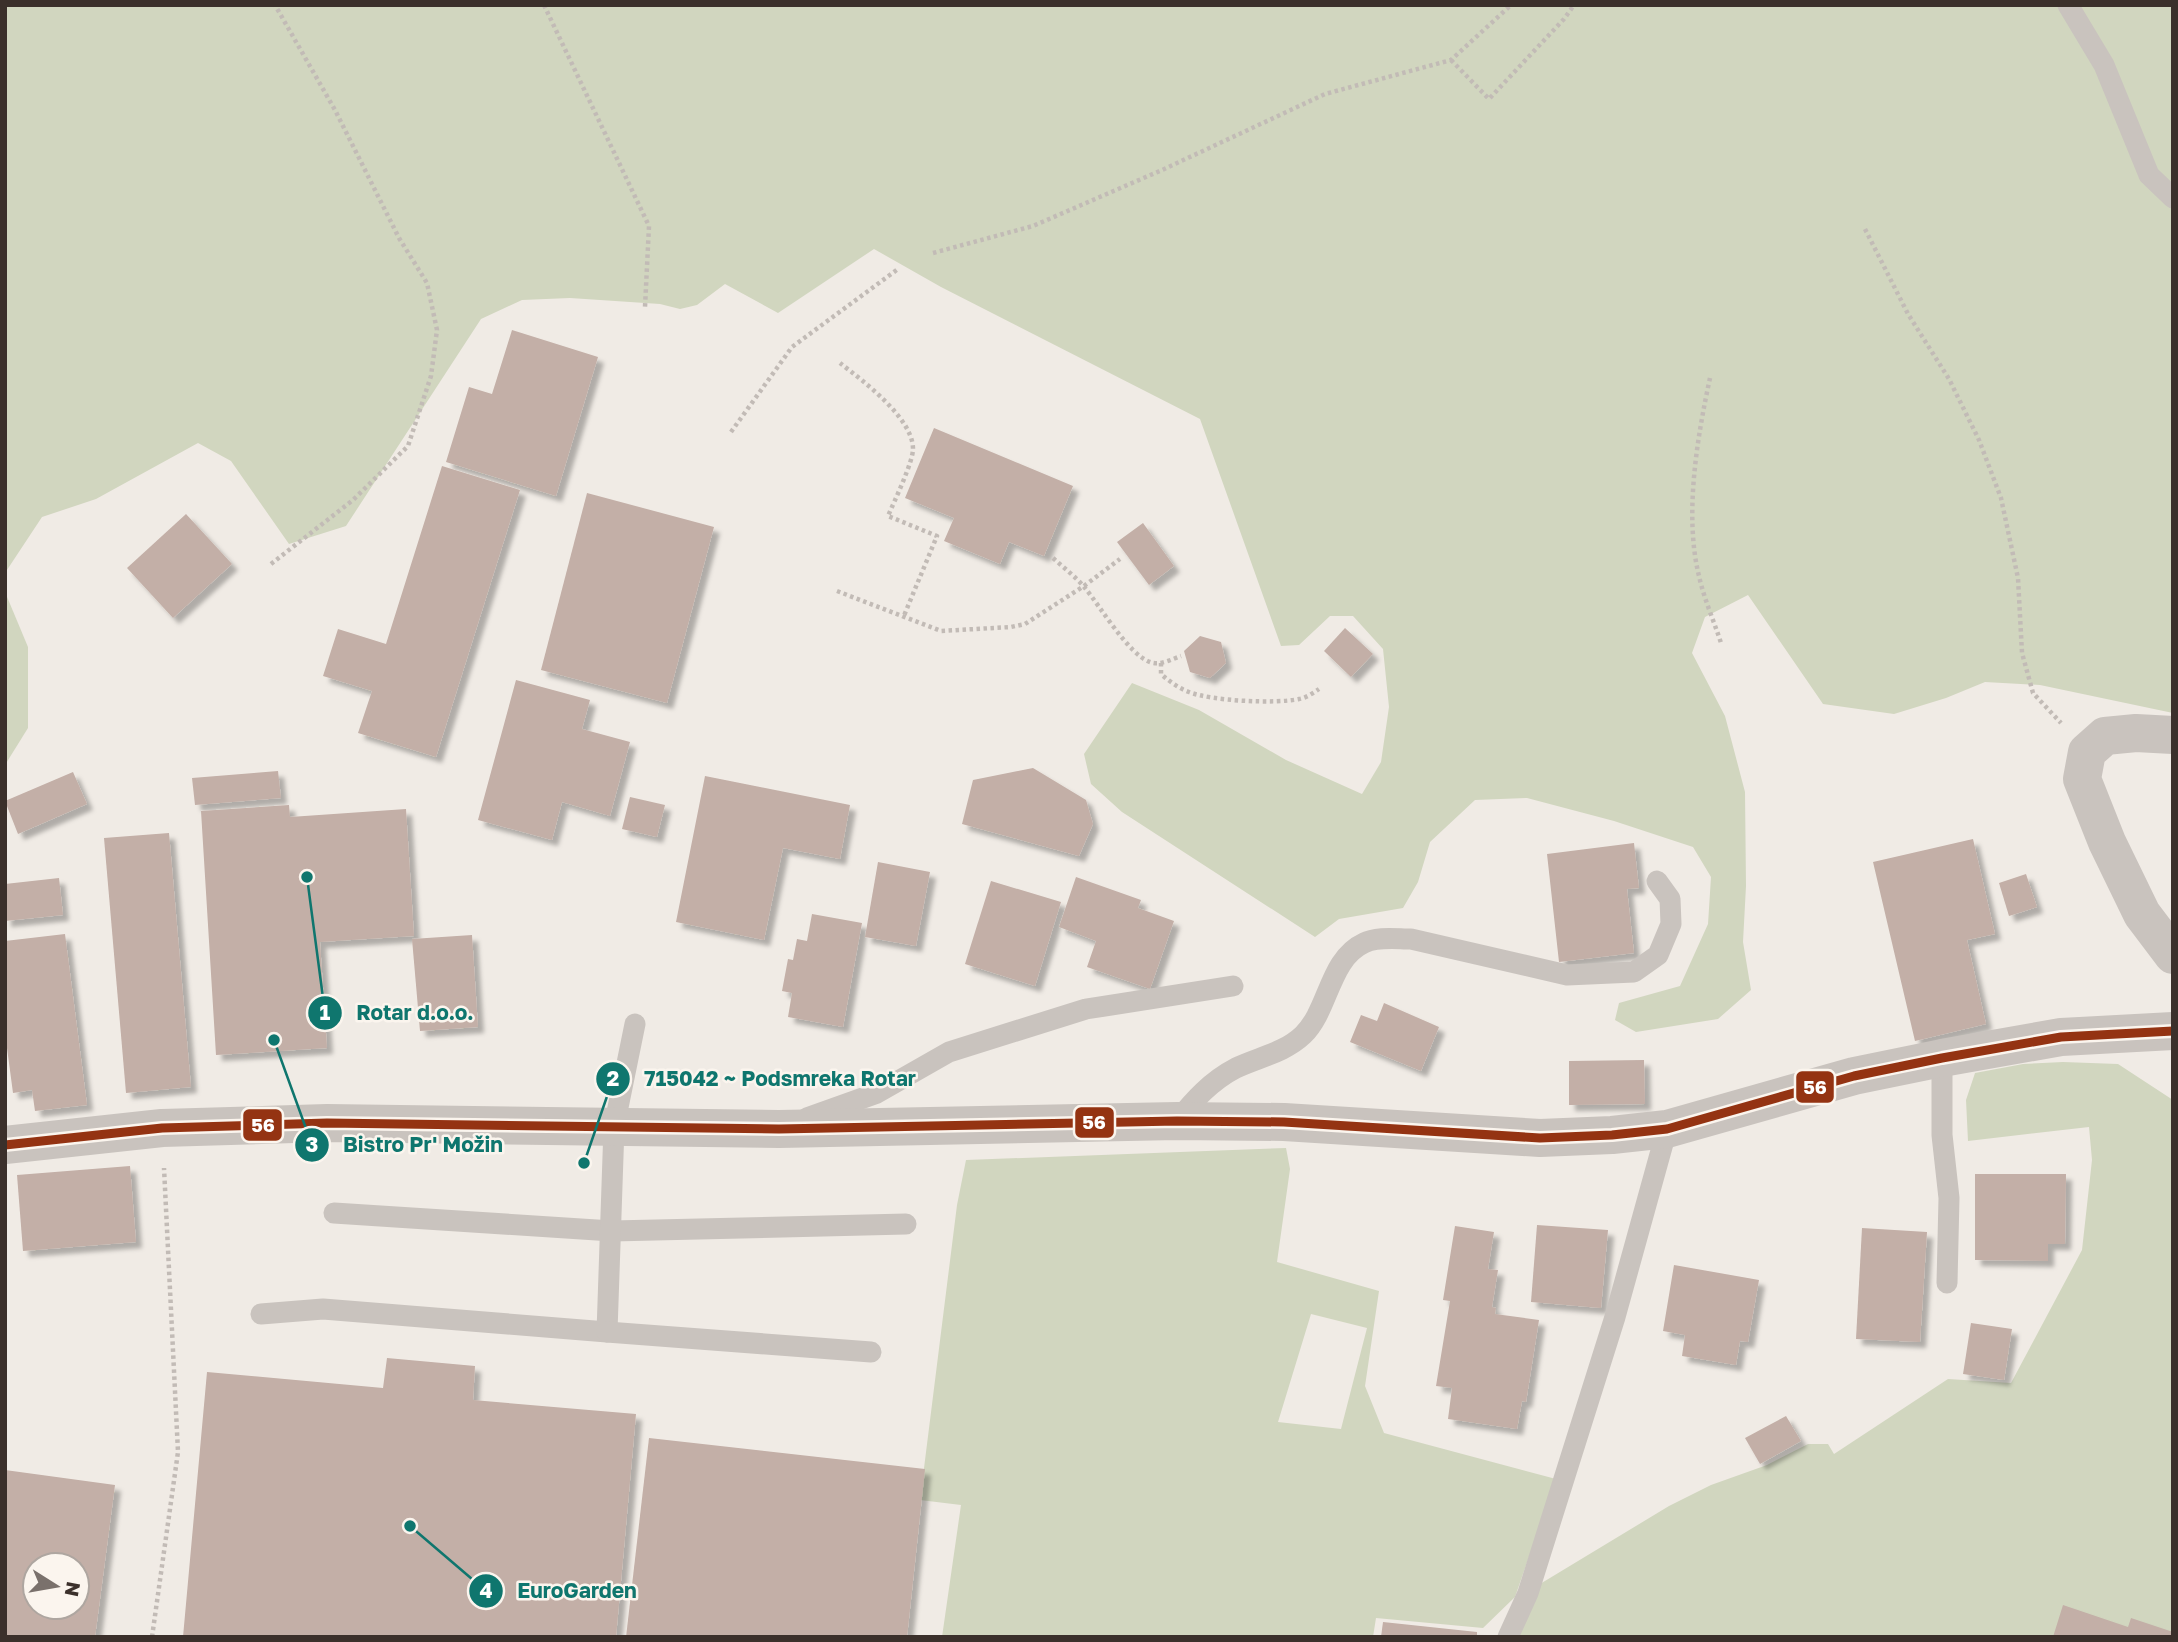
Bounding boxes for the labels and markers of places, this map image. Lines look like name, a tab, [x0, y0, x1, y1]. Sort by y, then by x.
callout: Rotar d.o.o.	[307, 992, 488, 1034]
callout: 715042 ~ Podsmreka Rotar	[595, 1058, 930, 1100]
callout: Bistro Pr' Možin	[294, 1124, 517, 1166]
callout: EuroGarden	[468, 1570, 651, 1612]

